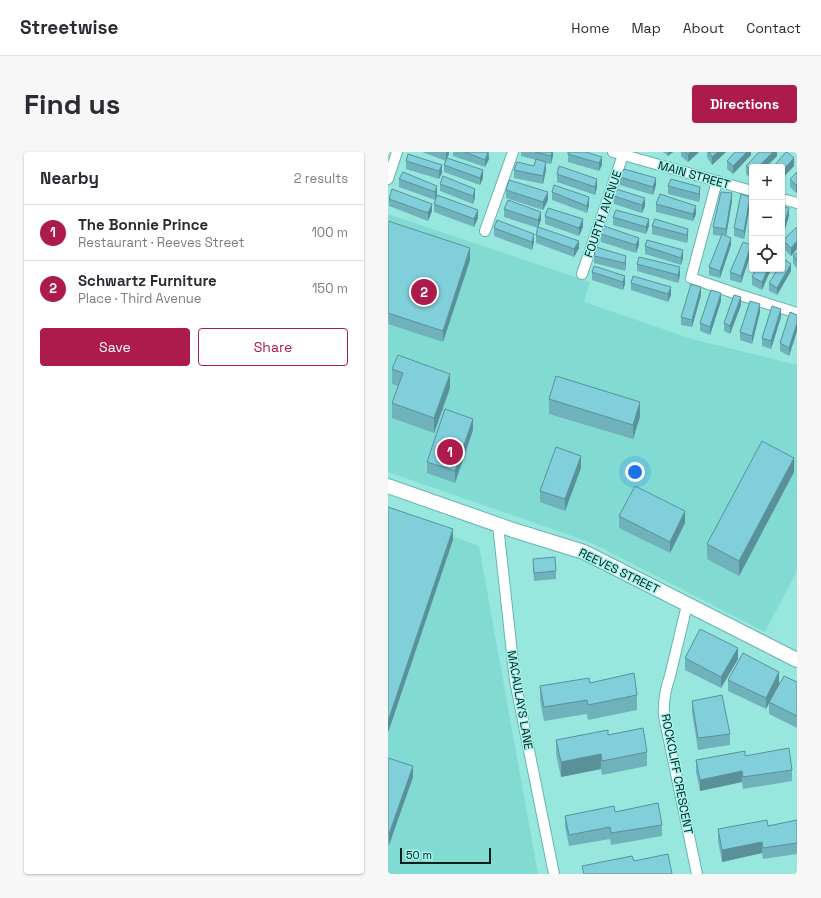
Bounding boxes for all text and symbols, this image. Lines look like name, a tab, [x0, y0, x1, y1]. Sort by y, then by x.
text: Streetwise	[20, 15, 119, 40]
text: Home	[571, 19, 609, 37]
text: Map	[631, 19, 661, 37]
text: About	[683, 19, 724, 37]
text: Contact	[746, 19, 801, 37]
button: Directions	[692, 85, 797, 123]
text: Find us	[24, 86, 121, 122]
street label: MAIN STREET	[656, 157, 732, 193]
map controls	[749, 164, 785, 272]
button: +	[749, 164, 785, 200]
text: Nearby	[40, 167, 99, 189]
street label: FOURTH AVENUE	[581, 168, 626, 260]
text: 2 results	[294, 170, 348, 187]
button: −	[749, 200, 785, 236]
text: The Bonnie Prince	[78, 215, 208, 234]
text: 1	[50, 224, 56, 241]
text: 100 m	[311, 224, 348, 241]
text: Restaurant · Reeves Street	[78, 234, 245, 251]
button: locate	[749, 236, 785, 272]
text: Schwartz Furniture	[78, 271, 217, 290]
pin: 2	[411, 277, 437, 307]
text: 2	[49, 280, 57, 297]
text: 150 m	[312, 280, 348, 297]
text: Place · Third Avenue	[78, 290, 201, 307]
button: Save	[40, 328, 190, 366]
button: Share	[198, 328, 348, 366]
pin: 1	[437, 437, 463, 467]
your location	[625, 462, 645, 482]
street label: REEVES STREET	[576, 545, 662, 597]
street label: MACAULAYS LANE	[503, 649, 537, 751]
street label: ROCKCLIFF CRESCENT	[657, 712, 697, 836]
scale bar	[400, 846, 491, 865]
text: 50 m	[406, 848, 432, 862]

